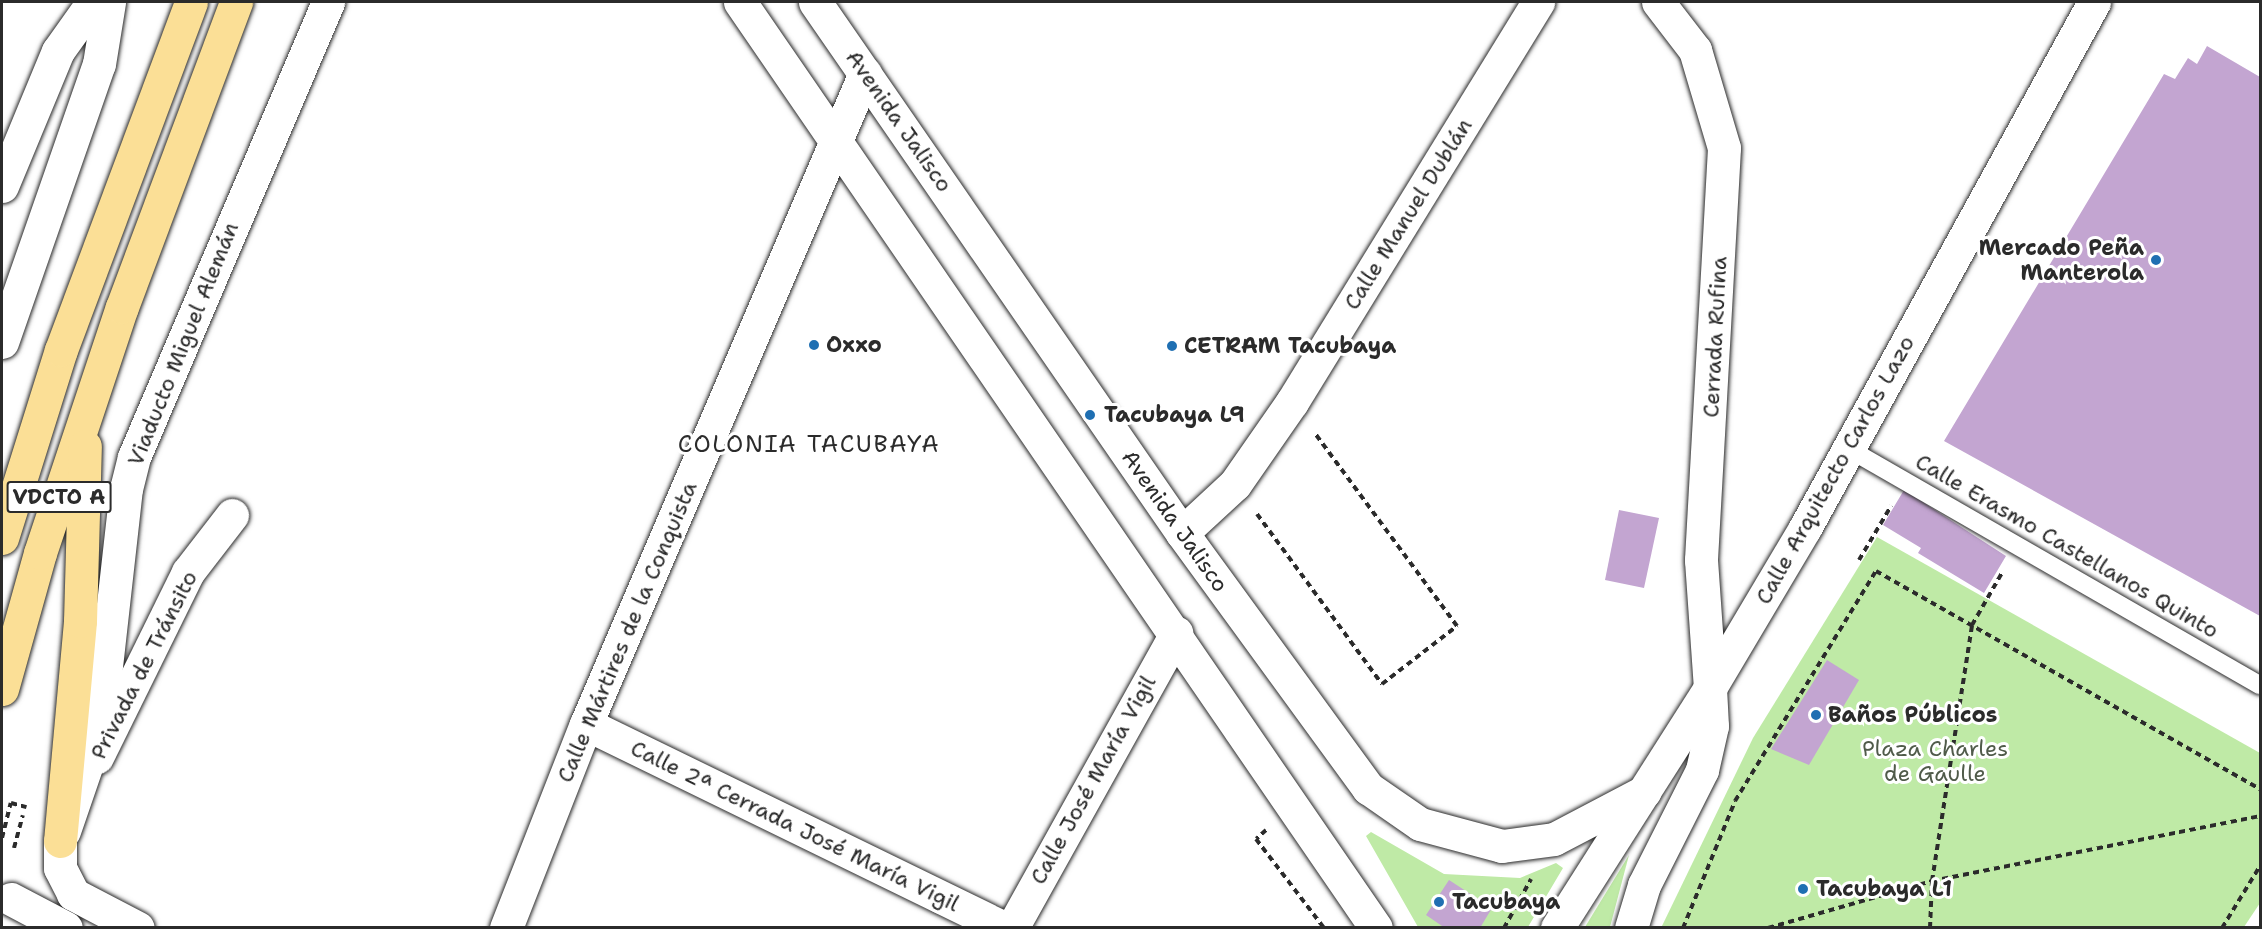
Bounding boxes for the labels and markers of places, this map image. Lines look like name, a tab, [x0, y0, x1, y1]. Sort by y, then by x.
place label: Mercado Peña Manterola	[1979, 234, 2144, 286]
marker: Mercado Peña Manterola	[2149, 253, 2163, 267]
place label: Oxxo	[826, 332, 882, 358]
place label: CETRAM Tacubaya	[1184, 333, 1396, 359]
marker: Oxxo	[807, 338, 821, 352]
marker: CETRAM Tacubaya	[1165, 339, 1179, 353]
place label: Tacubaya L9	[1104, 402, 1245, 428]
marker: Tacubaya L9	[1081, 406, 1099, 424]
place label: Baños Públicos	[1828, 702, 1997, 728]
marker: Baños Públicos	[1809, 708, 1823, 722]
place label: Tacubaya L1	[1816, 876, 1952, 902]
marker: Tacubaya L1	[1794, 880, 1812, 898]
place label: Tacubaya	[1452, 889, 1560, 915]
marker: Tacubaya	[1430, 893, 1448, 911]

